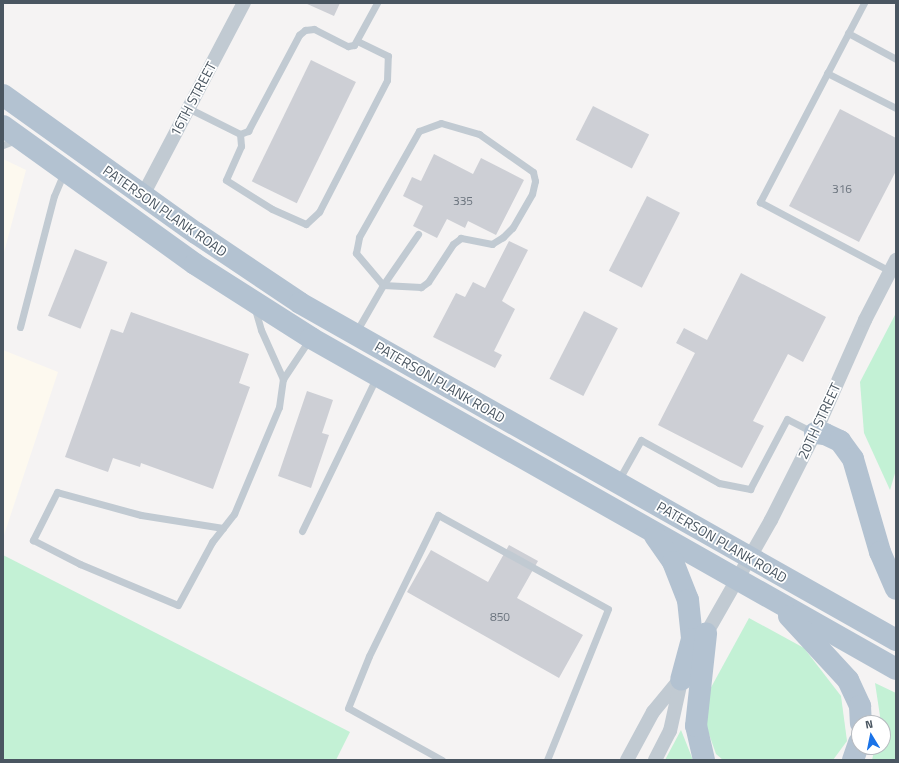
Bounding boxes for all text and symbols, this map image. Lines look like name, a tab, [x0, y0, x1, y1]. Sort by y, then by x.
street label: 16TH STREET	[166, 59, 220, 139]
street label: PATERSON PLANK ROAD	[100, 162, 230, 260]
house number: 316	[832, 182, 852, 196]
house number: 335	[453, 194, 473, 208]
street label: PATERSON PLANK ROAD	[372, 338, 508, 426]
street label: 20TH STREET	[794, 380, 844, 462]
street label: PATERSON PLANK ROAD	[654, 498, 790, 586]
house number: 850	[490, 610, 510, 624]
north arrow	[851, 715, 891, 755]
text: N	[864, 716, 874, 733]

